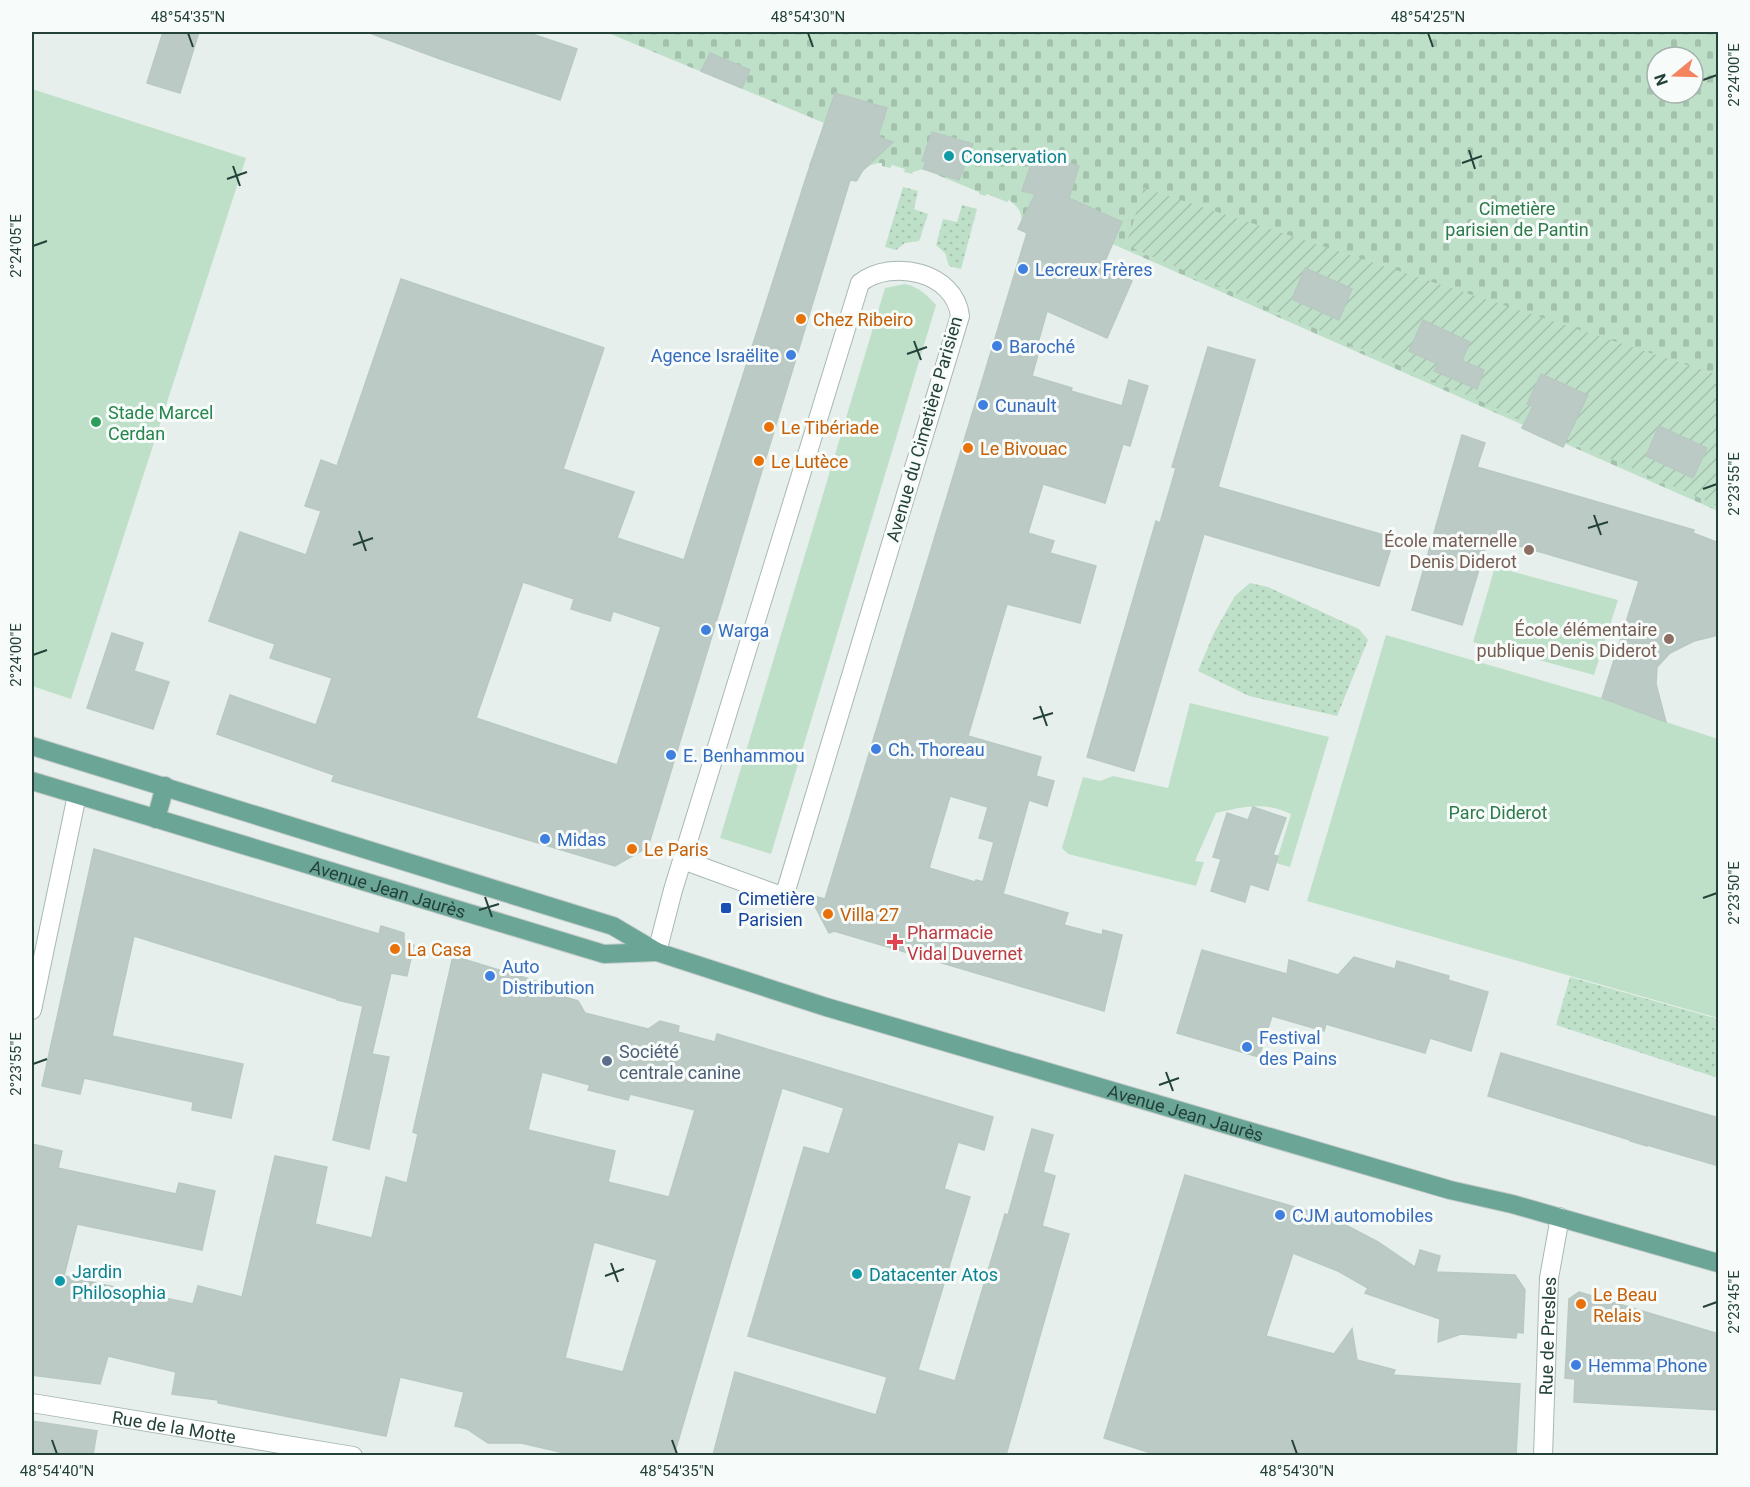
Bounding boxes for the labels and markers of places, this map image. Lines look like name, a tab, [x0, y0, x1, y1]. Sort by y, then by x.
place label: Conservation	[961, 146, 1067, 167]
marker: Conservation	[942, 149, 956, 163]
place label: Lecreux Frères	[1035, 259, 1152, 280]
marker: Lecreux Frères	[1016, 262, 1030, 276]
place label: Chez Ribeiro	[813, 309, 913, 330]
marker: Chez Ribeiro	[794, 312, 808, 326]
place label: Baroché	[1009, 336, 1075, 357]
marker: Baroché	[990, 339, 1004, 353]
place label: Agence Israëlite	[651, 345, 779, 366]
marker: Agence Israëlite	[784, 348, 798, 362]
place label: Cunault	[995, 395, 1057, 416]
marker: Cunault	[976, 398, 990, 412]
place label: Stade Marcel Cerdan	[108, 402, 213, 444]
marker: Stade Marcel Cerdan	[89, 415, 103, 429]
place label: Le Tibériade	[781, 417, 879, 438]
marker: Le Tibériade	[762, 420, 776, 434]
place label: Le Bivouac	[980, 438, 1067, 459]
marker: Le Bivouac	[961, 441, 975, 455]
place label: Le Lutèce	[771, 451, 848, 472]
marker: Le Lutèce	[752, 454, 766, 468]
place label: École maternelle Denis Diderot	[1384, 530, 1517, 572]
marker: École maternelle Denis Diderot	[1522, 543, 1536, 557]
place label: École élémentaire publique Denis Diderot	[1477, 619, 1657, 661]
place label: Warga	[718, 620, 769, 641]
marker: Warga	[699, 623, 713, 637]
marker: École élémentaire publique Denis Diderot	[1662, 632, 1676, 646]
place label: Ch. Thoreau	[888, 739, 985, 760]
marker: Ch. Thoreau	[869, 742, 883, 756]
place label: E. Benhammou	[683, 745, 805, 766]
marker: E. Benhammou	[664, 748, 678, 762]
place label: Midas	[557, 829, 606, 850]
marker: Midas	[538, 832, 552, 846]
place label: Le Paris	[644, 839, 709, 860]
marker: Le Paris	[625, 842, 639, 856]
place label: Cimetière Parisien	[738, 888, 815, 930]
marker: Cimetière Parisien	[719, 901, 733, 915]
place label: Villa 27	[840, 904, 899, 925]
marker: Villa 27	[821, 907, 835, 921]
place label: Pharmacie Vidal Duvernet	[907, 922, 1023, 964]
marker: Pharmacie Vidal Duvernet	[888, 935, 902, 949]
place label: La Casa	[407, 939, 472, 960]
marker: La Casa	[388, 942, 402, 956]
place label: Auto Distribution	[502, 956, 594, 998]
marker: Auto Distribution	[483, 969, 497, 983]
place label: Festival des Pains	[1259, 1027, 1337, 1069]
marker: Festival des Pains	[1240, 1040, 1254, 1054]
place label: Société centrale canine	[619, 1041, 741, 1083]
marker: Société centrale canine	[600, 1054, 614, 1068]
place label: CJM automobiles	[1292, 1205, 1433, 1226]
marker: CJM automobiles	[1273, 1208, 1287, 1222]
place label: Jardin Philosophia	[72, 1261, 166, 1303]
place label: Datacenter Atos	[869, 1264, 998, 1285]
marker: Datacenter Atos	[850, 1267, 864, 1281]
marker: Jardin Philosophia	[53, 1274, 67, 1288]
place label: Le Beau Relais	[1593, 1284, 1657, 1326]
marker: Le Beau Relais	[1574, 1297, 1588, 1311]
place label: Hemma Phone	[1588, 1355, 1707, 1376]
marker: Hemma Phone	[1569, 1358, 1583, 1372]

